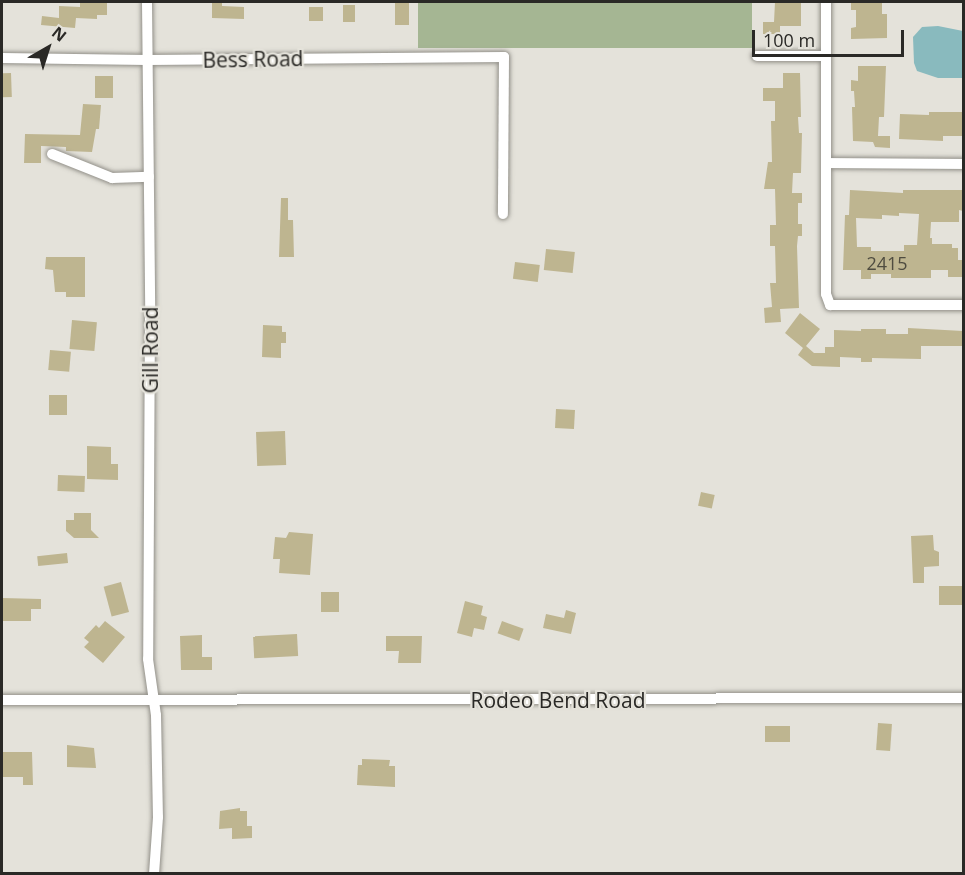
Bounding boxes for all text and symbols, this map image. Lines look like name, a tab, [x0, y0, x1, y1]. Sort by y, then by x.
north arrow	[18, 18, 78, 78]
scale bar	[755, 18, 906, 56]
text: N	[47, 21, 71, 47]
text: 100 m	[763, 28, 815, 52]
street label: Bess Road	[202, 46, 304, 72]
house number: 2415	[866, 252, 908, 274]
street label: Gill Road	[137, 307, 163, 393]
street label: Rodeo Bend Road	[471, 687, 645, 713]

